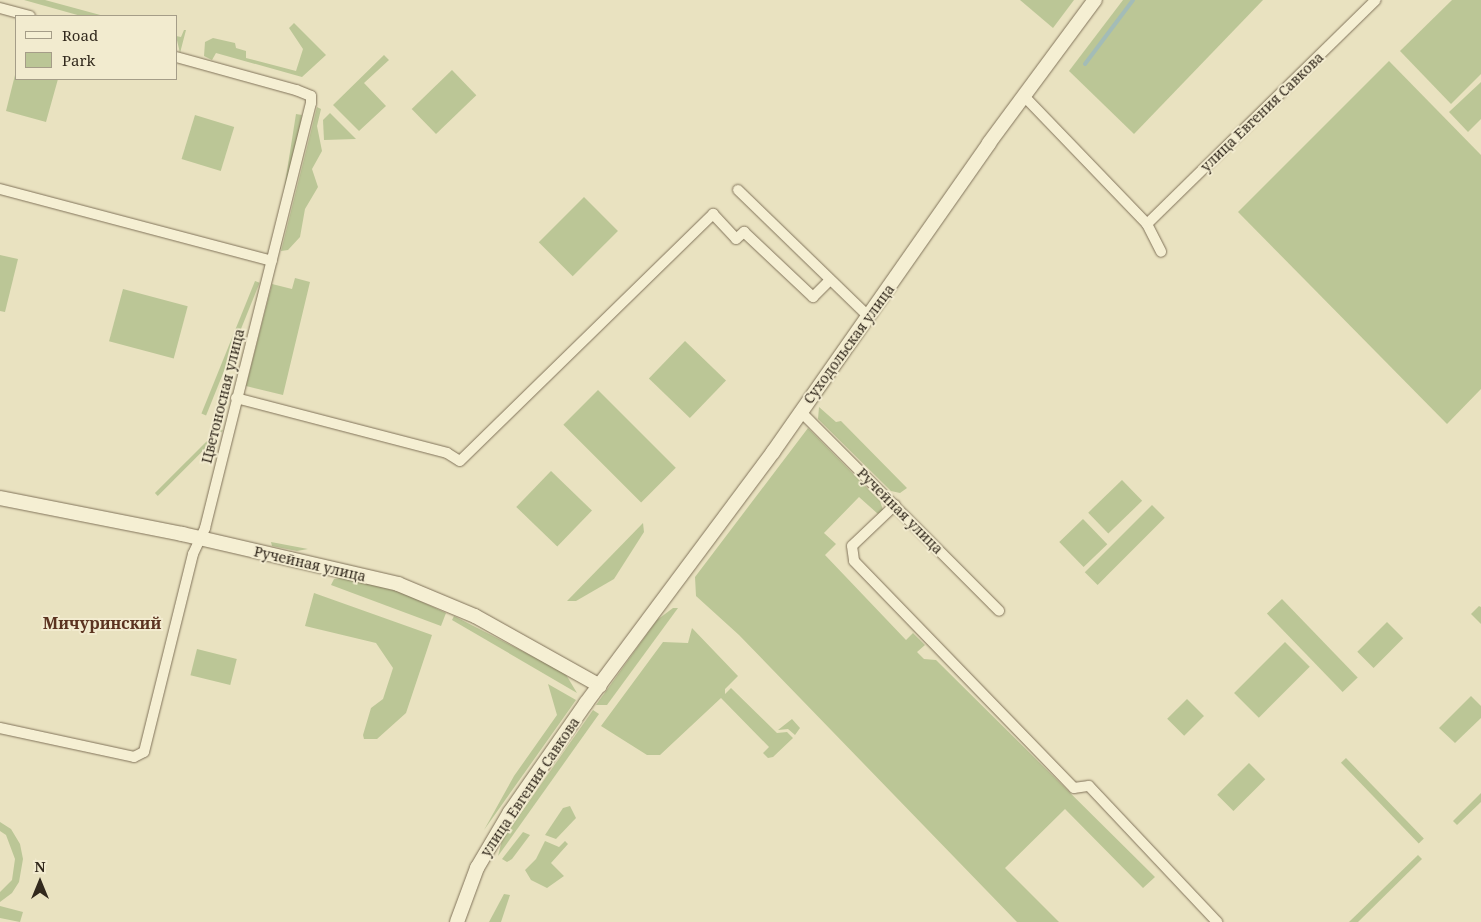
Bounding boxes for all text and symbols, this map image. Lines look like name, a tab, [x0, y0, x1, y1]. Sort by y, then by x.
legend	[15, 15, 178, 80]
text: Road	[62, 25, 98, 45]
street label: улица Евгения Савкова	[1197, 49, 1327, 175]
text: Park	[62, 50, 95, 70]
street label: Суходольская улица	[800, 281, 898, 407]
street label: Цветоносная улица	[198, 327, 248, 465]
street label: Ручейная улица	[854, 465, 946, 557]
street label: Ручейная улица	[252, 543, 368, 585]
district label: Мичуринский	[43, 613, 161, 633]
street label: улица Евгения Савкова	[477, 714, 583, 860]
north arrow	[15, 857, 65, 907]
text: N	[34, 857, 46, 876]

